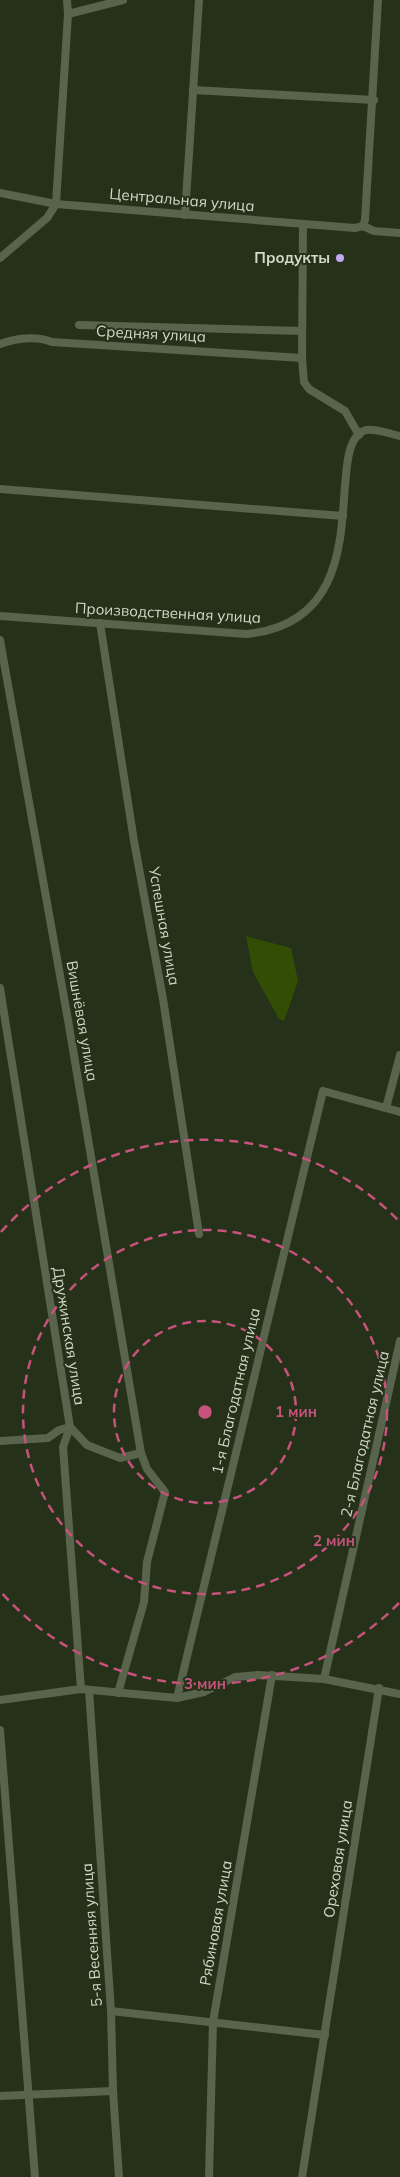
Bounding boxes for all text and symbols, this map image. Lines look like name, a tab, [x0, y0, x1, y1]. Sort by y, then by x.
street label: Центральная улица	[109, 184, 255, 215]
place label: Продукты	[254, 248, 330, 267]
marker: Продукты	[334, 252, 346, 264]
street label: Средняя улица	[96, 321, 206, 346]
street label: Производственная улица	[75, 598, 261, 627]
street label: Успешная улица	[145, 864, 184, 987]
street label: Вишнёвая улица	[63, 959, 102, 1083]
street label: Дружинская улица	[49, 1265, 90, 1406]
street label: 1-я Благодатная улица	[207, 1306, 264, 1476]
street label: 2-я Благодатная улица	[336, 1349, 393, 1519]
text: 1 мин	[275, 1402, 317, 1421]
centre of rings	[196, 1403, 214, 1421]
text: 2 мин	[313, 1531, 355, 1550]
text: 3 мин	[184, 1674, 226, 1693]
street label: Ореховая улица	[319, 1799, 356, 1919]
street label: Рябиновая улица	[195, 1859, 236, 1987]
street label: 5-я Весенняя улица	[77, 1863, 106, 2008]

